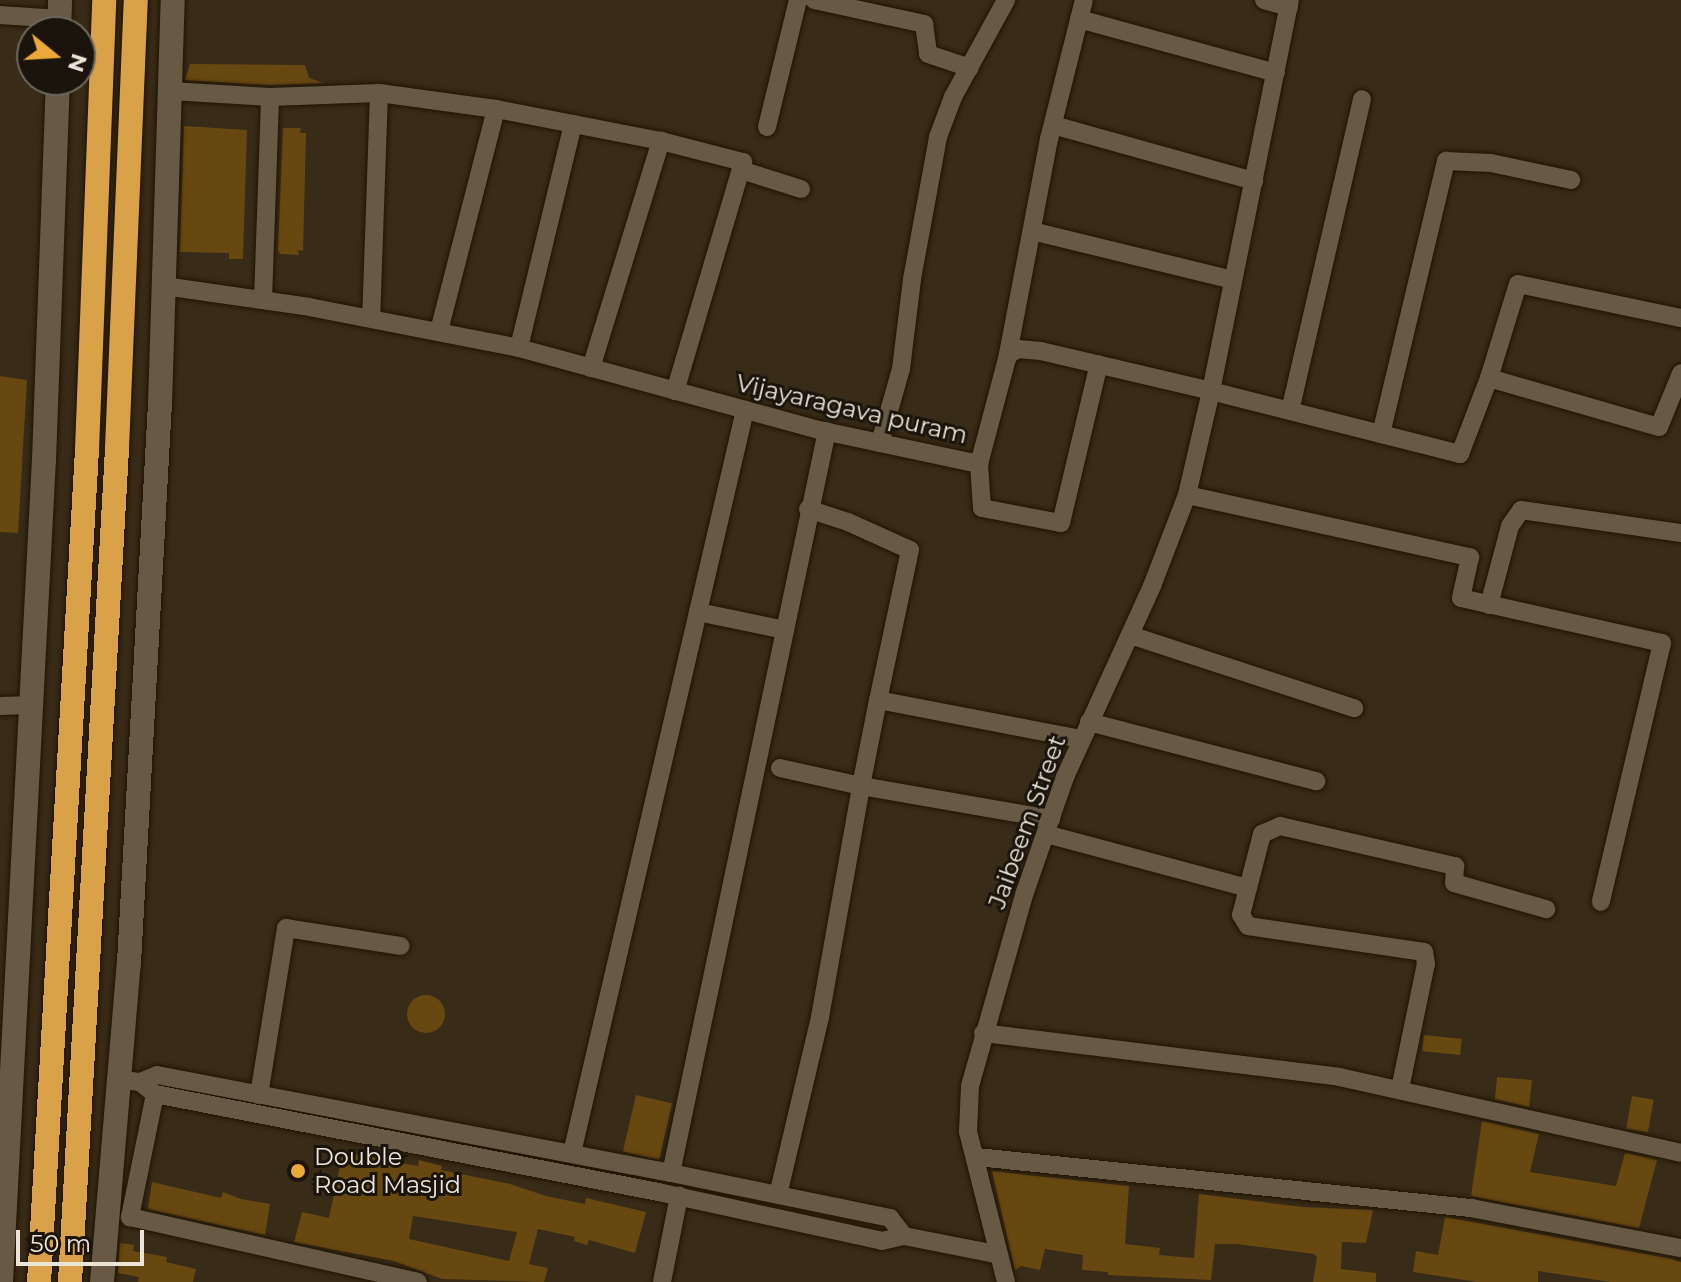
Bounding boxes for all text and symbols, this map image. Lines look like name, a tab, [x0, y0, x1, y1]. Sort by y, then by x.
north arrow	[16, 16, 96, 96]
text: N	[62, 50, 93, 76]
street label: Vijayaragava puram	[734, 368, 970, 450]
street label: Jaibeem Street	[982, 731, 1072, 913]
place label: Double Road Masjid	[314, 1143, 461, 1199]
marker: Double Road Masjid	[289, 1162, 307, 1180]
scale bar	[20, 1214, 148, 1264]
text: 50 m	[30, 1229, 91, 1258]

